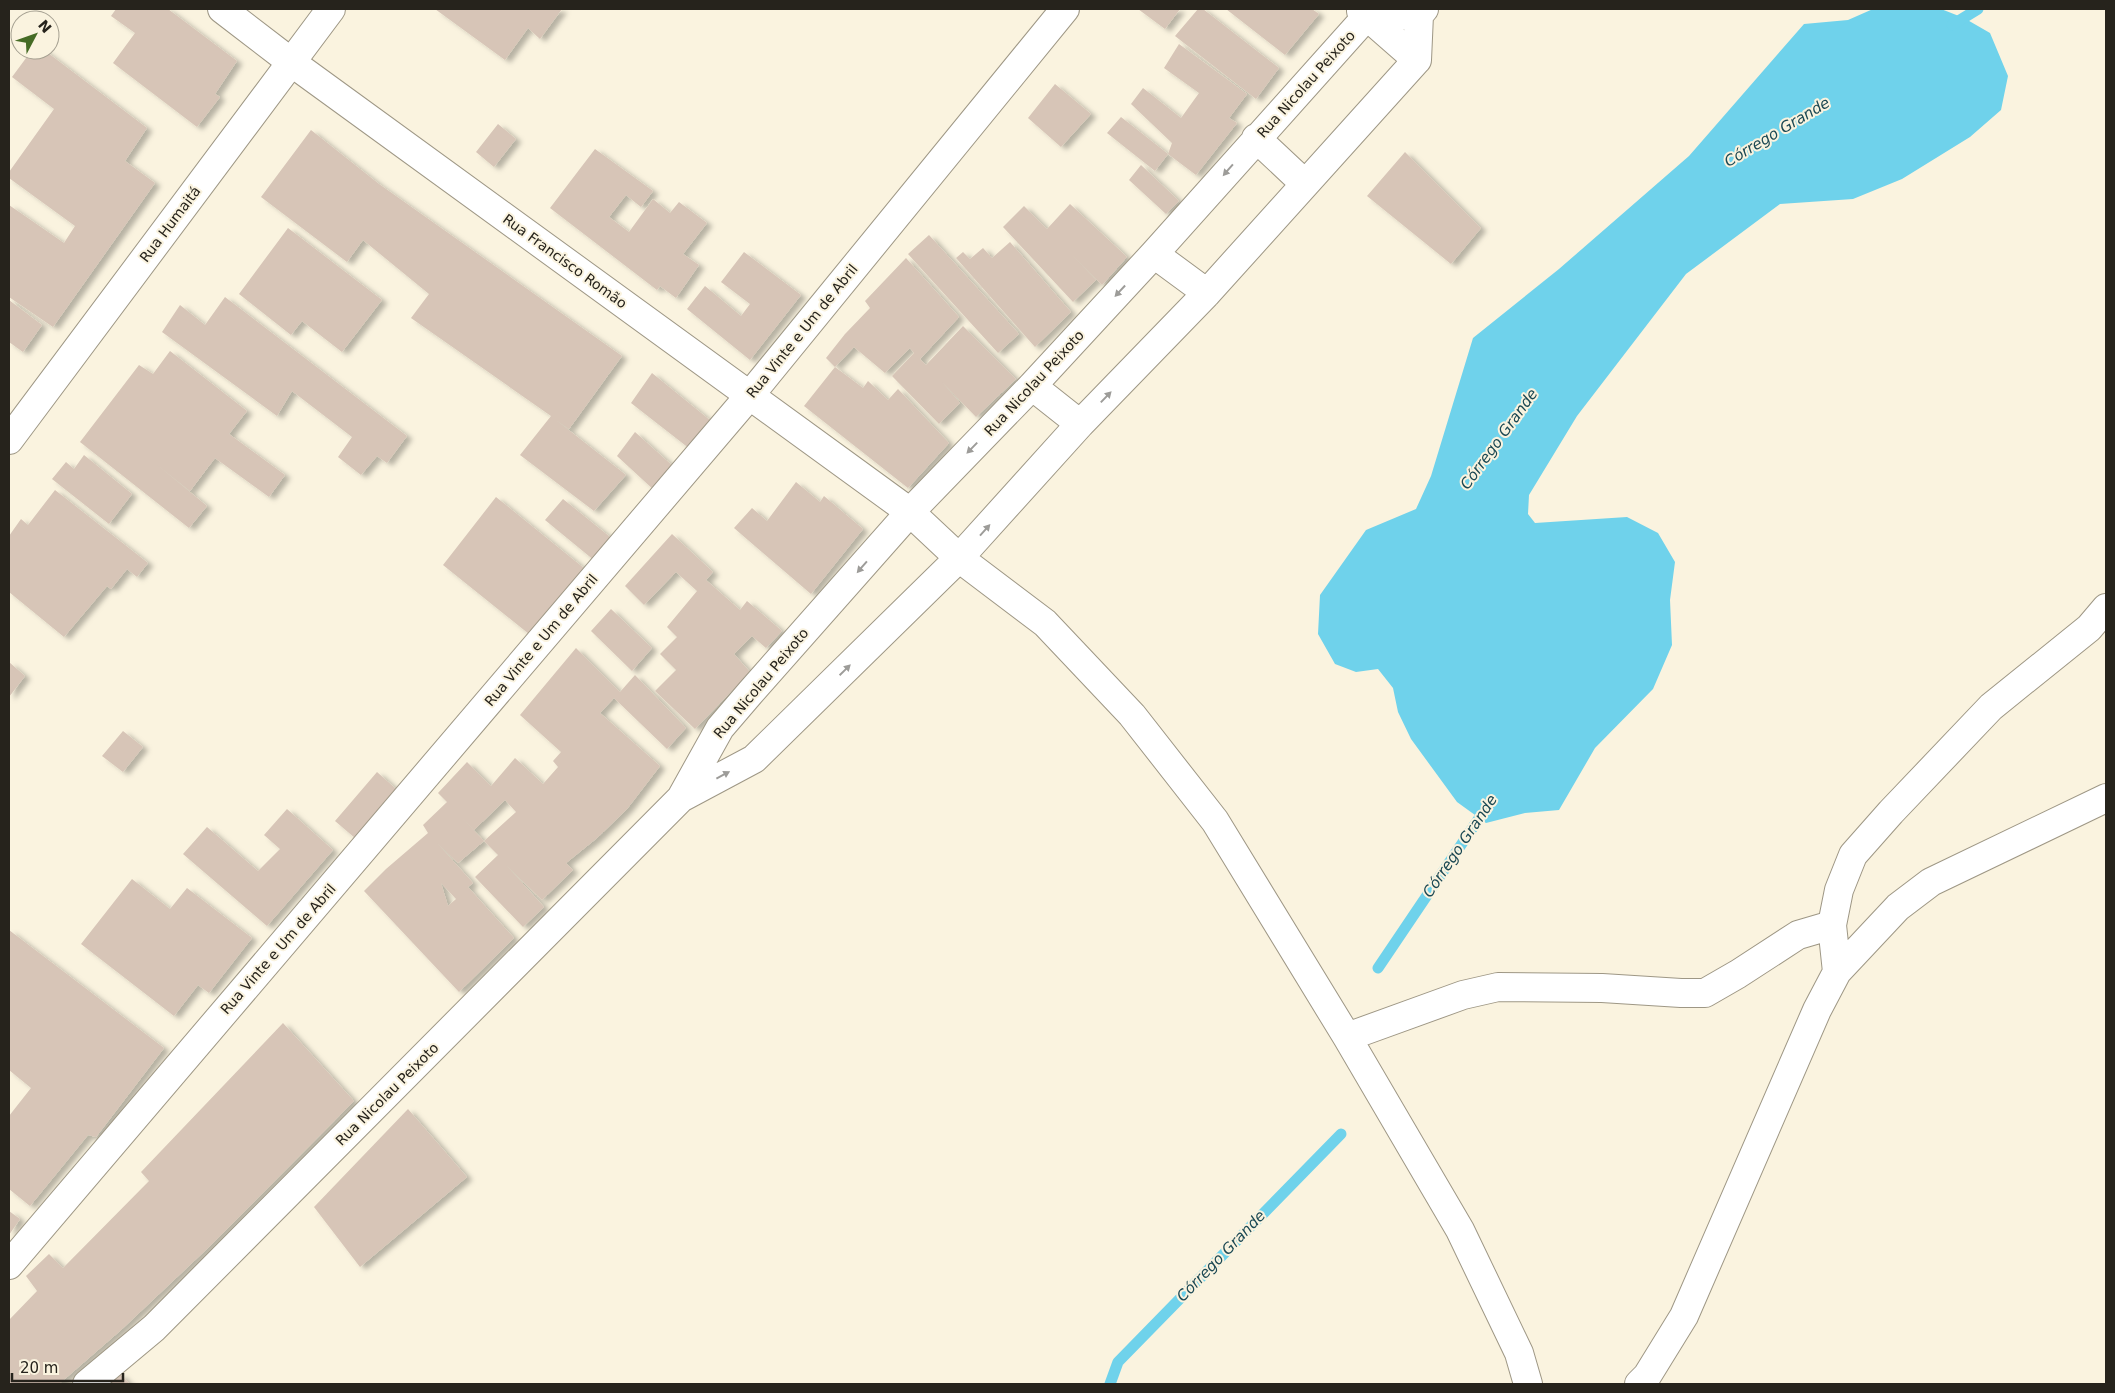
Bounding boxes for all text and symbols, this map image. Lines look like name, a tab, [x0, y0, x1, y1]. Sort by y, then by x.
north arrow	[10, 10, 60, 60]
text: N	[35, 17, 55, 36]
street label: Rua Nicolau Peixoto	[1254, 27, 1358, 141]
water label: Córrego Grande	[1721, 93, 1833, 171]
one-way arrow	[1222, 164, 1234, 176]
street label: Rua Humaitá	[136, 183, 204, 265]
street label: Rua Francisco Romão	[500, 211, 630, 311]
street label: Rua Vinte e Um de Abril	[743, 261, 861, 401]
one-way arrow	[1114, 285, 1126, 297]
street label: Rua Nicolau Peixoto	[981, 327, 1087, 439]
water label: Córrego Grande	[1456, 385, 1542, 493]
one-way arrow	[1100, 391, 1112, 403]
one-way arrow	[966, 441, 978, 453]
one-way arrow	[979, 523, 990, 536]
one-way arrow	[856, 560, 867, 573]
street label: Rua Vinte e Um de Abril	[481, 571, 601, 709]
street label: Rua Nicolau Peixoto	[710, 625, 812, 741]
one-way arrow	[839, 664, 851, 676]
one-way arrow	[717, 771, 730, 780]
water label: Córrego Grande	[1419, 791, 1501, 901]
street label: Rua Vinte e Um de Abril	[217, 881, 339, 1017]
street label: Rua Nicolau Peixoto	[332, 1039, 442, 1149]
water label: Córrego Grande	[1173, 1207, 1269, 1305]
scale bar	[12, 1350, 124, 1382]
text: 20 m	[20, 1359, 58, 1377]

